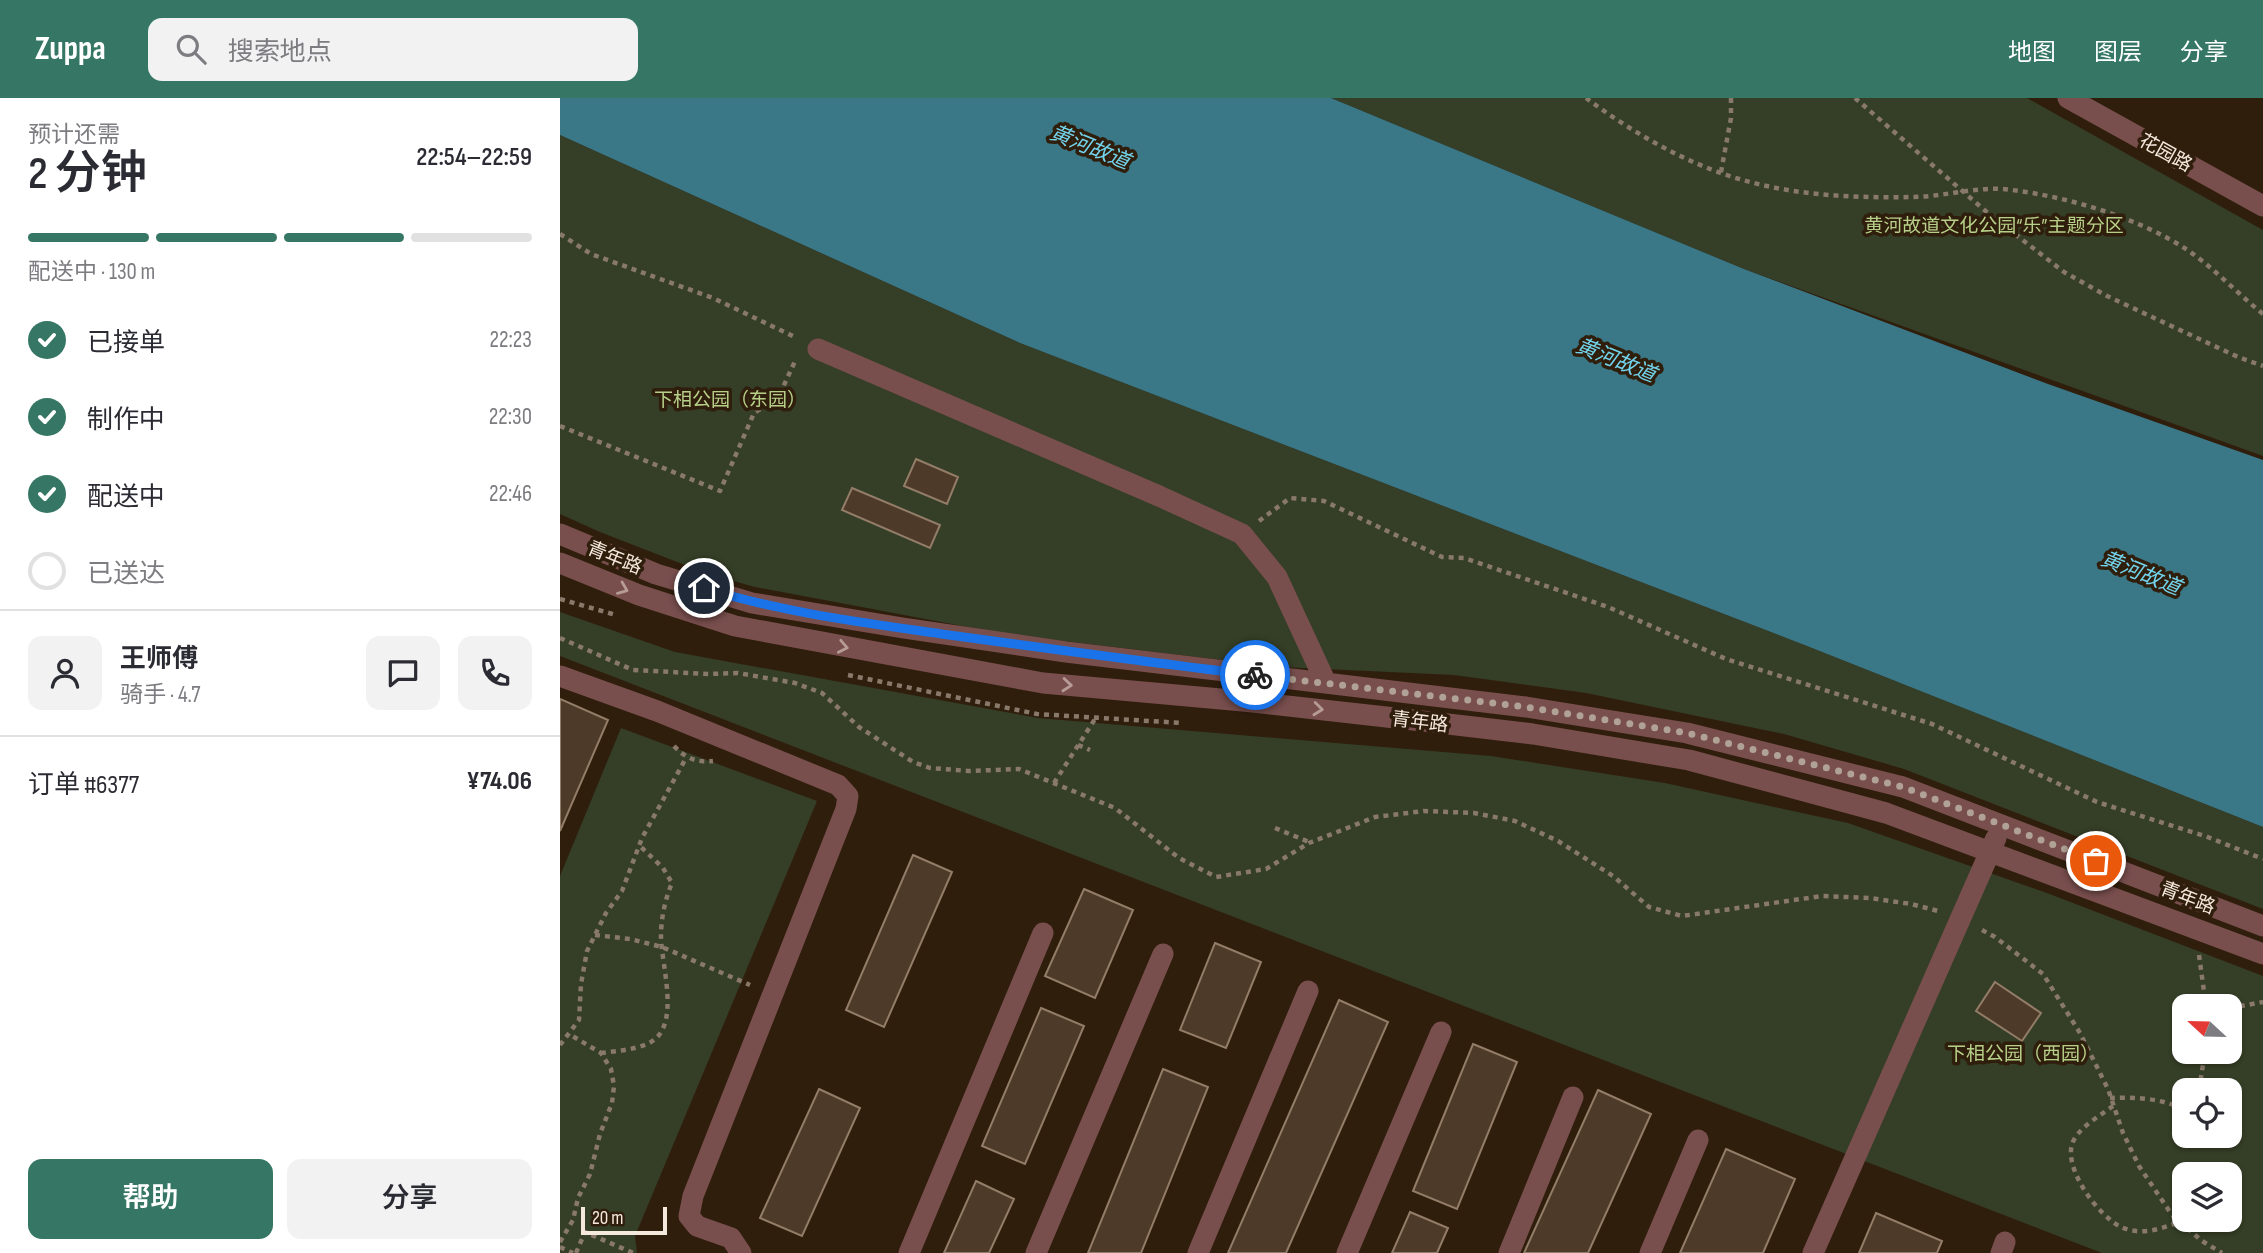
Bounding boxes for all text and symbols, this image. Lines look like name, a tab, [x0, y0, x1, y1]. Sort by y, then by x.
search box	[148, 18, 638, 81]
text: Zuppa	[35, 29, 106, 69]
icon: search	[172, 30, 210, 68]
text: 搜索地点	[228, 37, 332, 68]
text: 地图	[2008, 38, 2056, 67]
text: 图层	[2094, 38, 2142, 67]
text: 分享	[2180, 38, 2228, 67]
water label: 黄河故道	[1046, 120, 1136, 176]
text: 预计还需	[28, 121, 120, 149]
street label: 花园路	[2135, 129, 2196, 177]
text: 22:54–22:59	[416, 142, 532, 173]
text: 2 分钟	[28, 147, 147, 202]
park label: 黄河故道文化公园“乐”主题分区	[1864, 215, 2124, 238]
text: 配送中 · 130 m	[28, 258, 155, 286]
icon: check	[28, 321, 66, 359]
text: 22:23	[490, 326, 532, 354]
text: 已接单	[87, 328, 165, 359]
water label: 黄河故道	[1572, 333, 1662, 389]
park label: 下相公园（东园）	[654, 389, 806, 412]
icon: check	[28, 398, 66, 436]
text: 22:30	[489, 403, 532, 431]
text: 制作中	[87, 405, 165, 436]
icon: check	[28, 475, 66, 513]
text: 22:46	[489, 480, 532, 508]
text: 配送中	[87, 482, 165, 513]
street label: 青年路	[584, 537, 645, 580]
water label: 黄河故道	[2097, 546, 2187, 602]
pin	[674, 558, 734, 618]
text: 已送达	[87, 559, 165, 590]
icon: home	[685, 569, 723, 607]
one-way arrow	[617, 580, 629, 594]
button: person	[28, 636, 102, 710]
button: chat	[366, 636, 440, 710]
button: phone	[458, 636, 532, 710]
one-way arrow	[837, 639, 849, 654]
courier	[1220, 640, 1290, 710]
text: 王师傅	[120, 644, 198, 675]
icon: bike	[1236, 656, 1274, 694]
one-way arrow	[1062, 677, 1073, 692]
text: 骑手 · 4.7	[120, 681, 200, 709]
one-way arrow	[1312, 702, 1324, 717]
street label: 青年路	[1390, 708, 1450, 737]
text: ¥74.06	[467, 766, 532, 797]
text: 订单 #6377	[28, 770, 139, 801]
pin	[2066, 831, 2126, 891]
icon: bag	[2077, 842, 2115, 880]
street label: 青年路	[2157, 877, 2218, 919]
north arrow	[2172, 994, 2242, 1064]
map controls	[2172, 994, 2242, 1232]
park label: 下相公园（西园）	[1947, 1043, 2099, 1066]
button: locate	[2172, 1078, 2242, 1148]
button: 帮助	[28, 1159, 273, 1239]
button: 分享	[287, 1159, 532, 1239]
button: layers	[2172, 1162, 2242, 1232]
scale bar	[581, 1204, 667, 1236]
text: 20 m	[592, 1207, 624, 1230]

